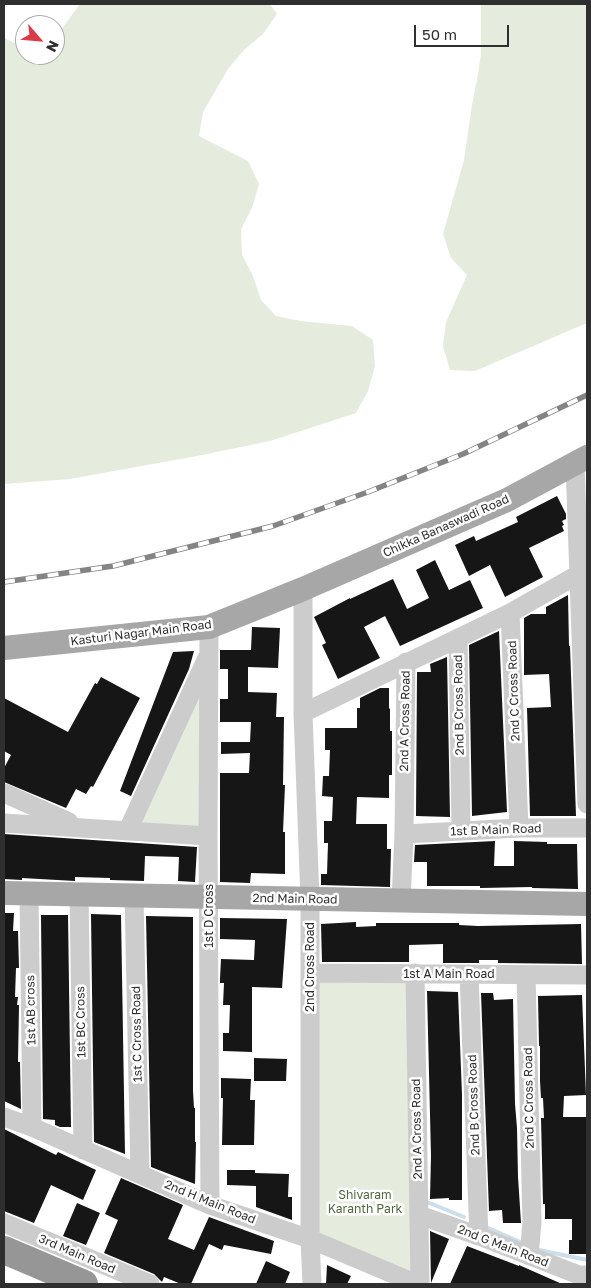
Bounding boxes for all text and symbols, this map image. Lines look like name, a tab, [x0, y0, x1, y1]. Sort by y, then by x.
north arrow	[15, 15, 65, 65]
scale bar	[416, 15, 511, 47]
text: 50 m	[422, 25, 457, 43]
text: N	[43, 38, 63, 55]
street label: Chikka Banaswadi Road	[381, 492, 511, 560]
street label: Kasturi Nagar Main Road	[70, 617, 212, 649]
street label: 2nd C Cross Road	[505, 640, 523, 742]
street label: 2nd B Cross Road	[451, 654, 467, 756]
street label: 2nd A Cross Road	[397, 670, 413, 772]
street label: 1st B Main Road	[450, 821, 542, 839]
street label: 1st D Cross	[202, 884, 216, 948]
street label: 2nd Main Road	[252, 891, 338, 907]
street label: 2nd Cross Road	[303, 922, 317, 1012]
street label: 1st A Main Road	[403, 967, 495, 981]
street label: 1st AB cross	[23, 975, 39, 1045]
street label: 1st BC Cross	[73, 986, 89, 1058]
street label: 1st C Cross Road	[129, 986, 145, 1082]
street label: 2nd C Cross Road	[521, 1047, 537, 1149]
street label: 2nd B Cross Road	[465, 1054, 483, 1156]
street label: 2nd A Cross Road	[409, 1078, 425, 1180]
street label: 2nd H Main Road	[162, 1177, 258, 1227]
park label: Shivaram Karanth Park	[328, 1188, 402, 1216]
street label: 2nd G Main Road	[455, 1222, 551, 1270]
street label: 3rd Main Road	[36, 1231, 118, 1277]

